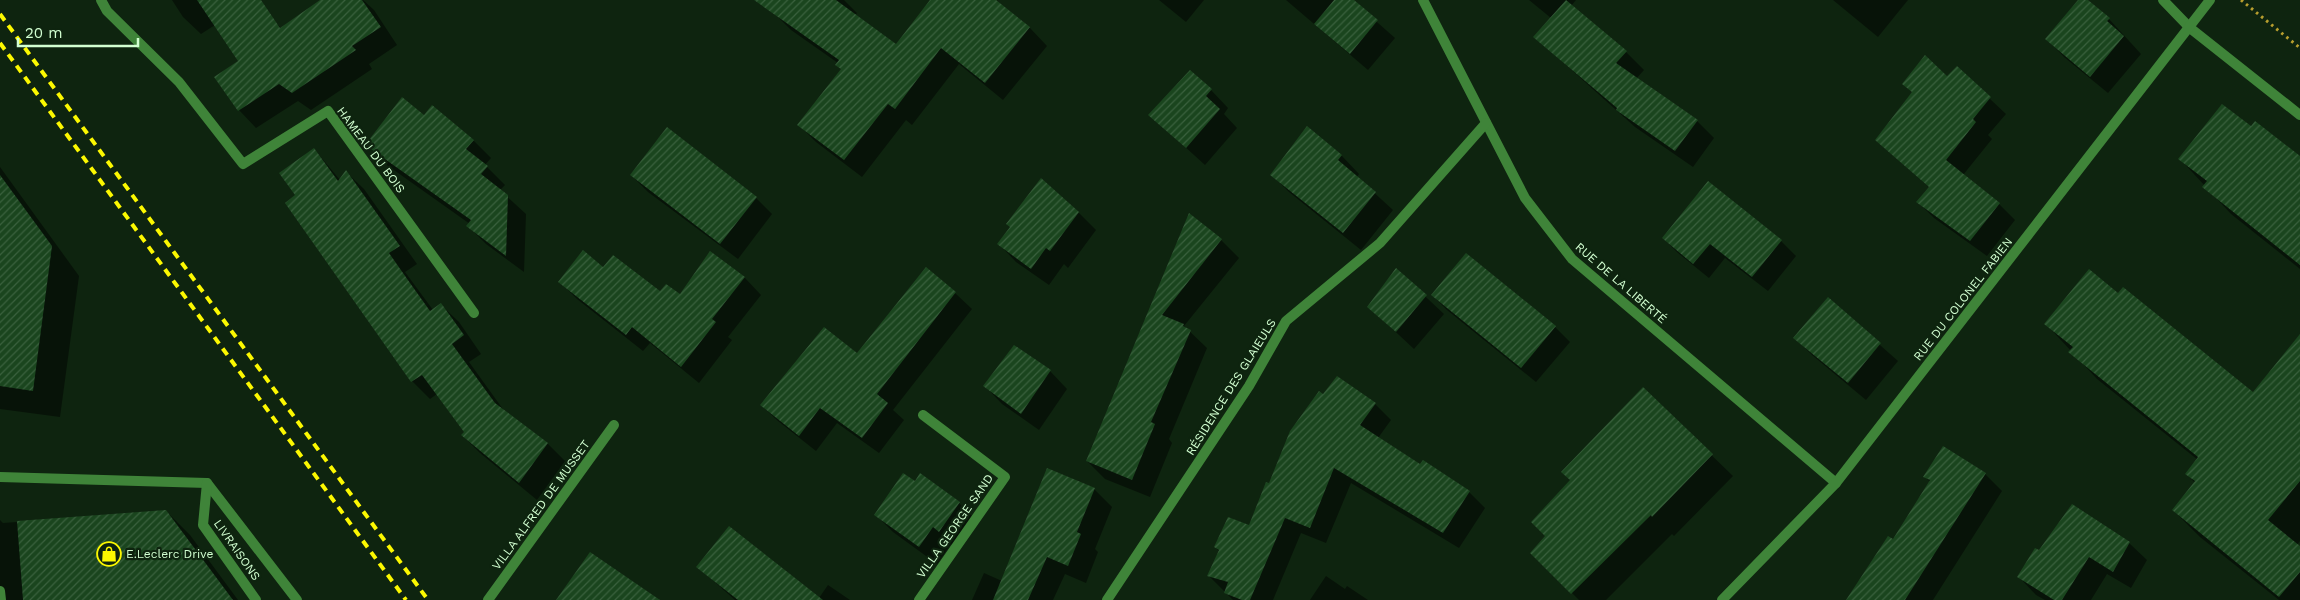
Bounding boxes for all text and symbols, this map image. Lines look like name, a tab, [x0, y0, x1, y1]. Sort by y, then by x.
scale bar	[18, 15, 138, 47]
text: 20 m	[25, 24, 63, 42]
street label: HAMEAU DU BOIS	[334, 104, 408, 196]
street label: RUE DU COLONEL FABIEN	[1911, 235, 2015, 363]
street label: RUE DE LA LIBERTÉ	[1573, 240, 1670, 327]
street label: RÉSIDENCE DES GLAIEULS	[1183, 316, 1279, 458]
street label: VILLA ALFRED DE MUSSET	[489, 437, 593, 573]
street label: VILLA GEORGE SAND	[914, 471, 996, 581]
street label: LIVRAISONS	[211, 517, 263, 583]
shop icon: E.Leclerc Drive	[96, 541, 122, 567]
place label: E.Leclerc Drive	[126, 547, 214, 561]

